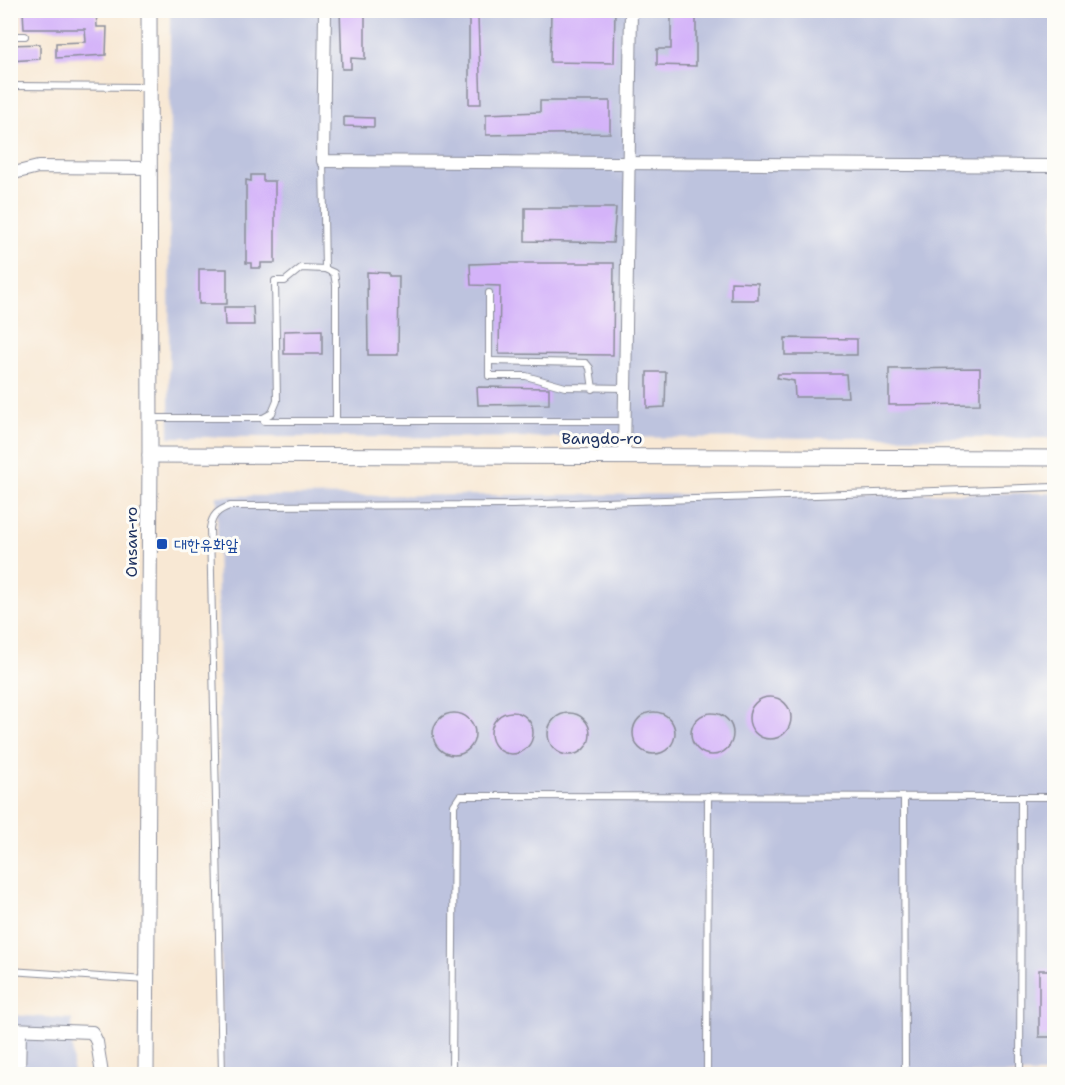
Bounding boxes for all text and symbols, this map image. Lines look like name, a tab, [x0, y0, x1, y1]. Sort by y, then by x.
street label: Bangdo-ro	[562, 428, 643, 449]
street label: Onsan-ro	[121, 506, 142, 578]
place label: 대한유화앞	[174, 534, 239, 555]
marker: 대한유화앞	[155, 537, 169, 551]

